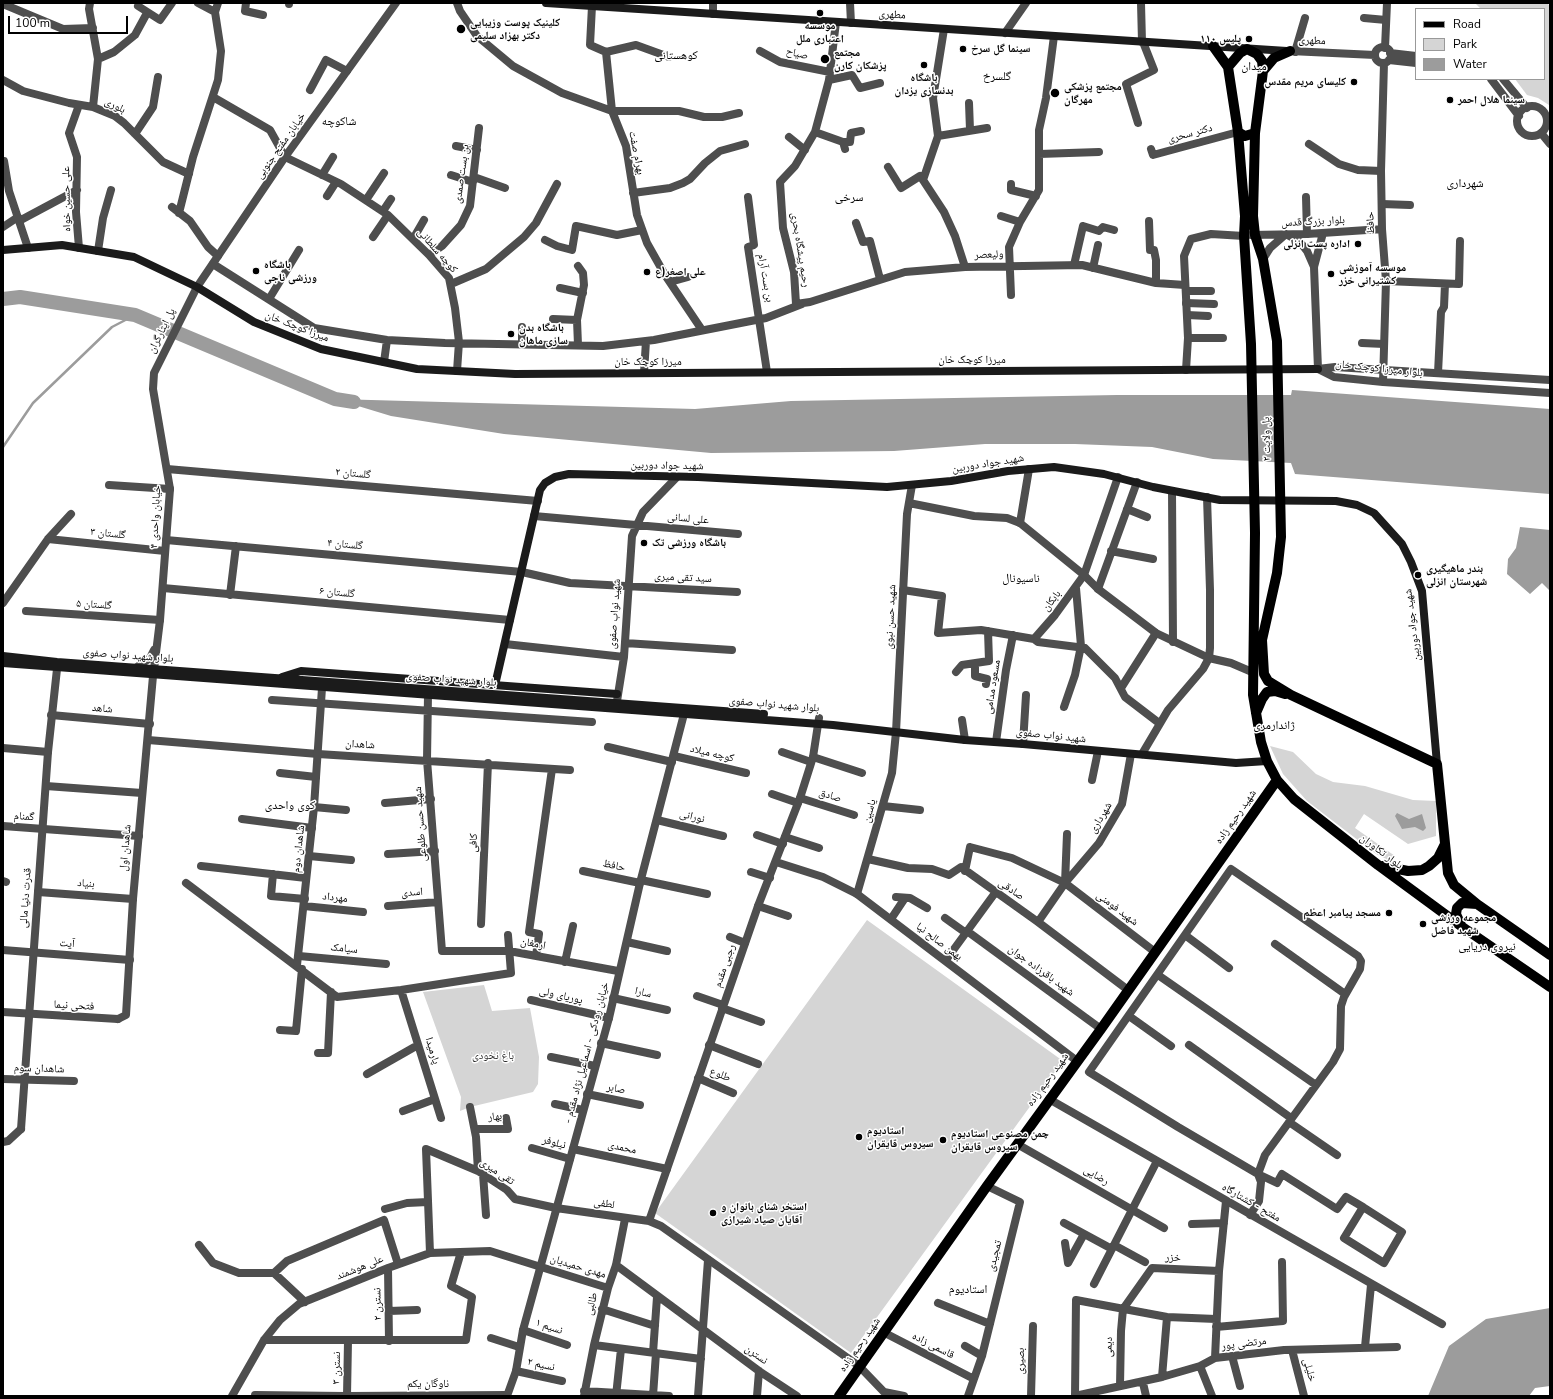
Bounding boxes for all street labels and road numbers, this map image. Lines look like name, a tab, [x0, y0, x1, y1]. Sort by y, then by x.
street label: مطهری	[878, 7, 906, 23]
street label: مطهری	[1298, 34, 1326, 48]
street label: صیاح	[785, 45, 809, 63]
street label: بلوری	[102, 95, 128, 117]
street label: خیابان مفتح جنوبی	[253, 110, 309, 182]
street label: دکتر سحری	[1166, 122, 1214, 146]
street label: بهرام صفت	[625, 130, 647, 176]
street label: بن بست صمدی	[451, 144, 473, 204]
street label: علی حسین خواه	[60, 166, 74, 232]
street label: حافظ	[1364, 211, 1378, 235]
street label: رحیم پیشگاه بحری	[788, 212, 812, 288]
street label: بلوار بزرگ قدس	[1281, 214, 1345, 230]
street label: کوچه سلطانی	[414, 226, 460, 276]
street label: ولیعصر	[974, 248, 1004, 262]
street label: بن بست آرام	[754, 253, 776, 303]
street label: پل ایثارگران	[145, 306, 179, 356]
street label: میرزا کوچک خان	[263, 309, 331, 345]
street label: میرزا کوچک خان	[938, 353, 1006, 367]
street label: میرزا کوچک خان	[614, 355, 682, 369]
street label: بلوار میرزا کوچک خان	[1335, 358, 1423, 380]
street label: پل ولایت ۲	[1260, 417, 1274, 461]
street label: شهید جواد دوربین	[951, 452, 1025, 476]
street label: شهید جواد دوربین	[630, 459, 704, 473]
street label: گلستان ۲	[335, 466, 371, 482]
street label: خیابان واحدی ۴	[148, 485, 164, 549]
street label: علی لسانی	[667, 511, 709, 527]
street label: گلستان ۳	[90, 526, 126, 542]
street label: گلستان ۴	[327, 537, 363, 553]
street label: سید تقی میری	[654, 570, 712, 586]
street label: شهید نواب صفوی	[606, 578, 624, 650]
street label: شهید حسن نبوی	[883, 584, 899, 650]
street label: گلستان ۶	[319, 585, 355, 601]
street label: بابکان	[1040, 588, 1064, 614]
street label: شهید جواد دوربین	[1402, 588, 1424, 662]
street label: گلستان ۵	[76, 597, 112, 613]
street label: بلوار شهید نواب صفوی	[82, 646, 174, 666]
street label: مسعود مدامی	[982, 659, 1004, 715]
street label: بلوار شهید نواب صفوی	[405, 670, 497, 690]
street label: بلوار شهید نواب صفوی	[728, 694, 820, 716]
street label: شاهد	[91, 702, 113, 716]
street label: شهید نواب صفوی	[1015, 726, 1087, 746]
street label: شاهدان	[345, 738, 375, 752]
street label: کوچه میلاد	[689, 743, 735, 765]
street label: شهید حسن طلوعی	[412, 786, 430, 862]
street label: صادق	[817, 786, 843, 806]
street label: شهید رحیم زاده	[1212, 787, 1260, 847]
street label: یاسین	[860, 798, 880, 824]
street label: شهرداری	[1087, 800, 1115, 836]
street label: نورانی	[678, 807, 706, 827]
street label: گمنام	[13, 810, 35, 824]
street label: شاهدان اول	[117, 824, 135, 872]
street label: شاهدان دوم	[290, 825, 308, 873]
street label: بلوار تکاوران	[1357, 831, 1405, 873]
street label: کافی	[467, 833, 481, 853]
street label: حافظ	[601, 857, 627, 875]
street label: قدرت دنیا مالی	[17, 867, 35, 929]
street label: بنیاد	[77, 877, 95, 891]
street label: صادقی	[996, 877, 1026, 903]
street label: اسدی	[401, 885, 423, 901]
street label: شهید فومنی	[1093, 889, 1141, 929]
street label: مهرداد	[322, 890, 348, 906]
street label: بهمن صالح نیا	[913, 920, 965, 964]
street label: ارمغان	[519, 935, 547, 953]
street label: آیت	[59, 937, 75, 951]
street label: سیامک	[330, 941, 358, 957]
street label: رجبی مقدم	[711, 943, 739, 989]
street label: شهید باقرزاده جوان	[1005, 943, 1077, 999]
street label: - خیابان رودکی - اسماعیل نژاد مقدم	[562, 981, 612, 1125]
street label: پوریای ولی	[538, 985, 584, 1007]
street label: سارا	[633, 985, 653, 1001]
street label: فتحی نیما	[53, 998, 95, 1014]
street label: پارمیدا	[422, 1036, 442, 1066]
street label: شهید رحیم زاده	[1024, 1051, 1072, 1109]
street label: شاهدان سوم	[14, 1062, 64, 1076]
street label: طلوع	[707, 1065, 733, 1085]
street label: صابر	[605, 1081, 627, 1097]
street label: بهار	[487, 1110, 503, 1124]
street label: نیلوفر	[541, 1134, 567, 1152]
street label: محمدی	[606, 1139, 638, 1157]
street label: تقی میری	[477, 1156, 517, 1188]
street label: رضایی	[1081, 1164, 1111, 1188]
street label: مفتح - کشتارگاه	[1219, 1181, 1283, 1225]
street label: لطفی	[593, 1196, 615, 1212]
street label: تمجیدی	[985, 1239, 1005, 1273]
street label: خزر	[1165, 1251, 1181, 1265]
street label: مهدی حمیدیان	[548, 1252, 608, 1282]
street label: علی هوشمند	[335, 1253, 385, 1283]
street label: نسترن ۲	[371, 1287, 385, 1321]
street label: طالبی	[583, 1291, 601, 1317]
street label: شهید رحیم زاده	[836, 1315, 884, 1375]
street label: نسیم ۱	[534, 1316, 564, 1338]
street label: قاسمی زاده	[910, 1330, 956, 1362]
street label: مرتضی پور	[1221, 1335, 1267, 1353]
street label: دیمی	[1102, 1337, 1116, 1357]
street label: نسترن	[742, 1342, 770, 1368]
street label: بصیری	[1014, 1347, 1028, 1375]
street label: نسترن ۳	[330, 1351, 344, 1385]
street label: نسیم ۲	[526, 1355, 556, 1375]
street label: خلیلی	[1300, 1357, 1318, 1383]
street label: ناوگان یکم	[407, 1377, 449, 1391]

